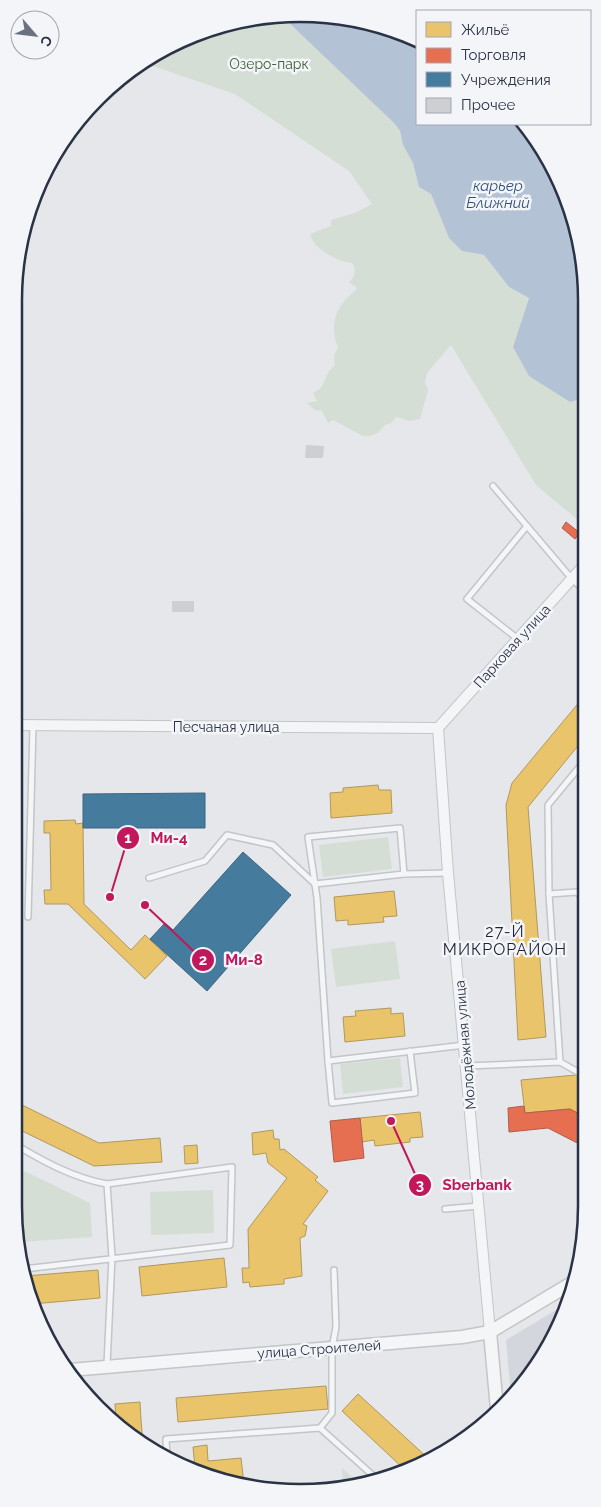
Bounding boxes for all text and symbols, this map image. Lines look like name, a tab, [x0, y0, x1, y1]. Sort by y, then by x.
north arrow	[10, 10, 60, 60]
legend	[416, 10, 591, 125]
text: Жильё	[461, 21, 510, 39]
text: С	[37, 33, 56, 49]
text: Торговля	[461, 46, 526, 64]
park label: Озеро-парк	[229, 56, 309, 72]
text: Учреждения	[461, 71, 551, 89]
text: Прочее	[461, 96, 515, 114]
water label: карьер Ближний	[466, 177, 530, 212]
street label: Парковая улица	[470, 601, 554, 691]
street label: Песчаная улица	[173, 719, 279, 735]
callout: Ми-4	[116, 823, 198, 853]
text: 1	[124, 829, 132, 847]
text: Ми-4	[150, 829, 188, 847]
district label: 27-Й МИКРОРАЙОН	[443, 922, 567, 959]
callout: Ми-8	[190, 945, 273, 975]
text: 2	[199, 951, 207, 969]
text: Ми-8	[225, 951, 263, 969]
street label: Молодёжная улица	[451, 980, 479, 1110]
callout: Sberbank	[407, 1170, 521, 1200]
text: 3	[416, 1176, 424, 1194]
text: Sberbank	[442, 1176, 512, 1194]
street label: улица Строителей	[257, 1337, 381, 1361]

